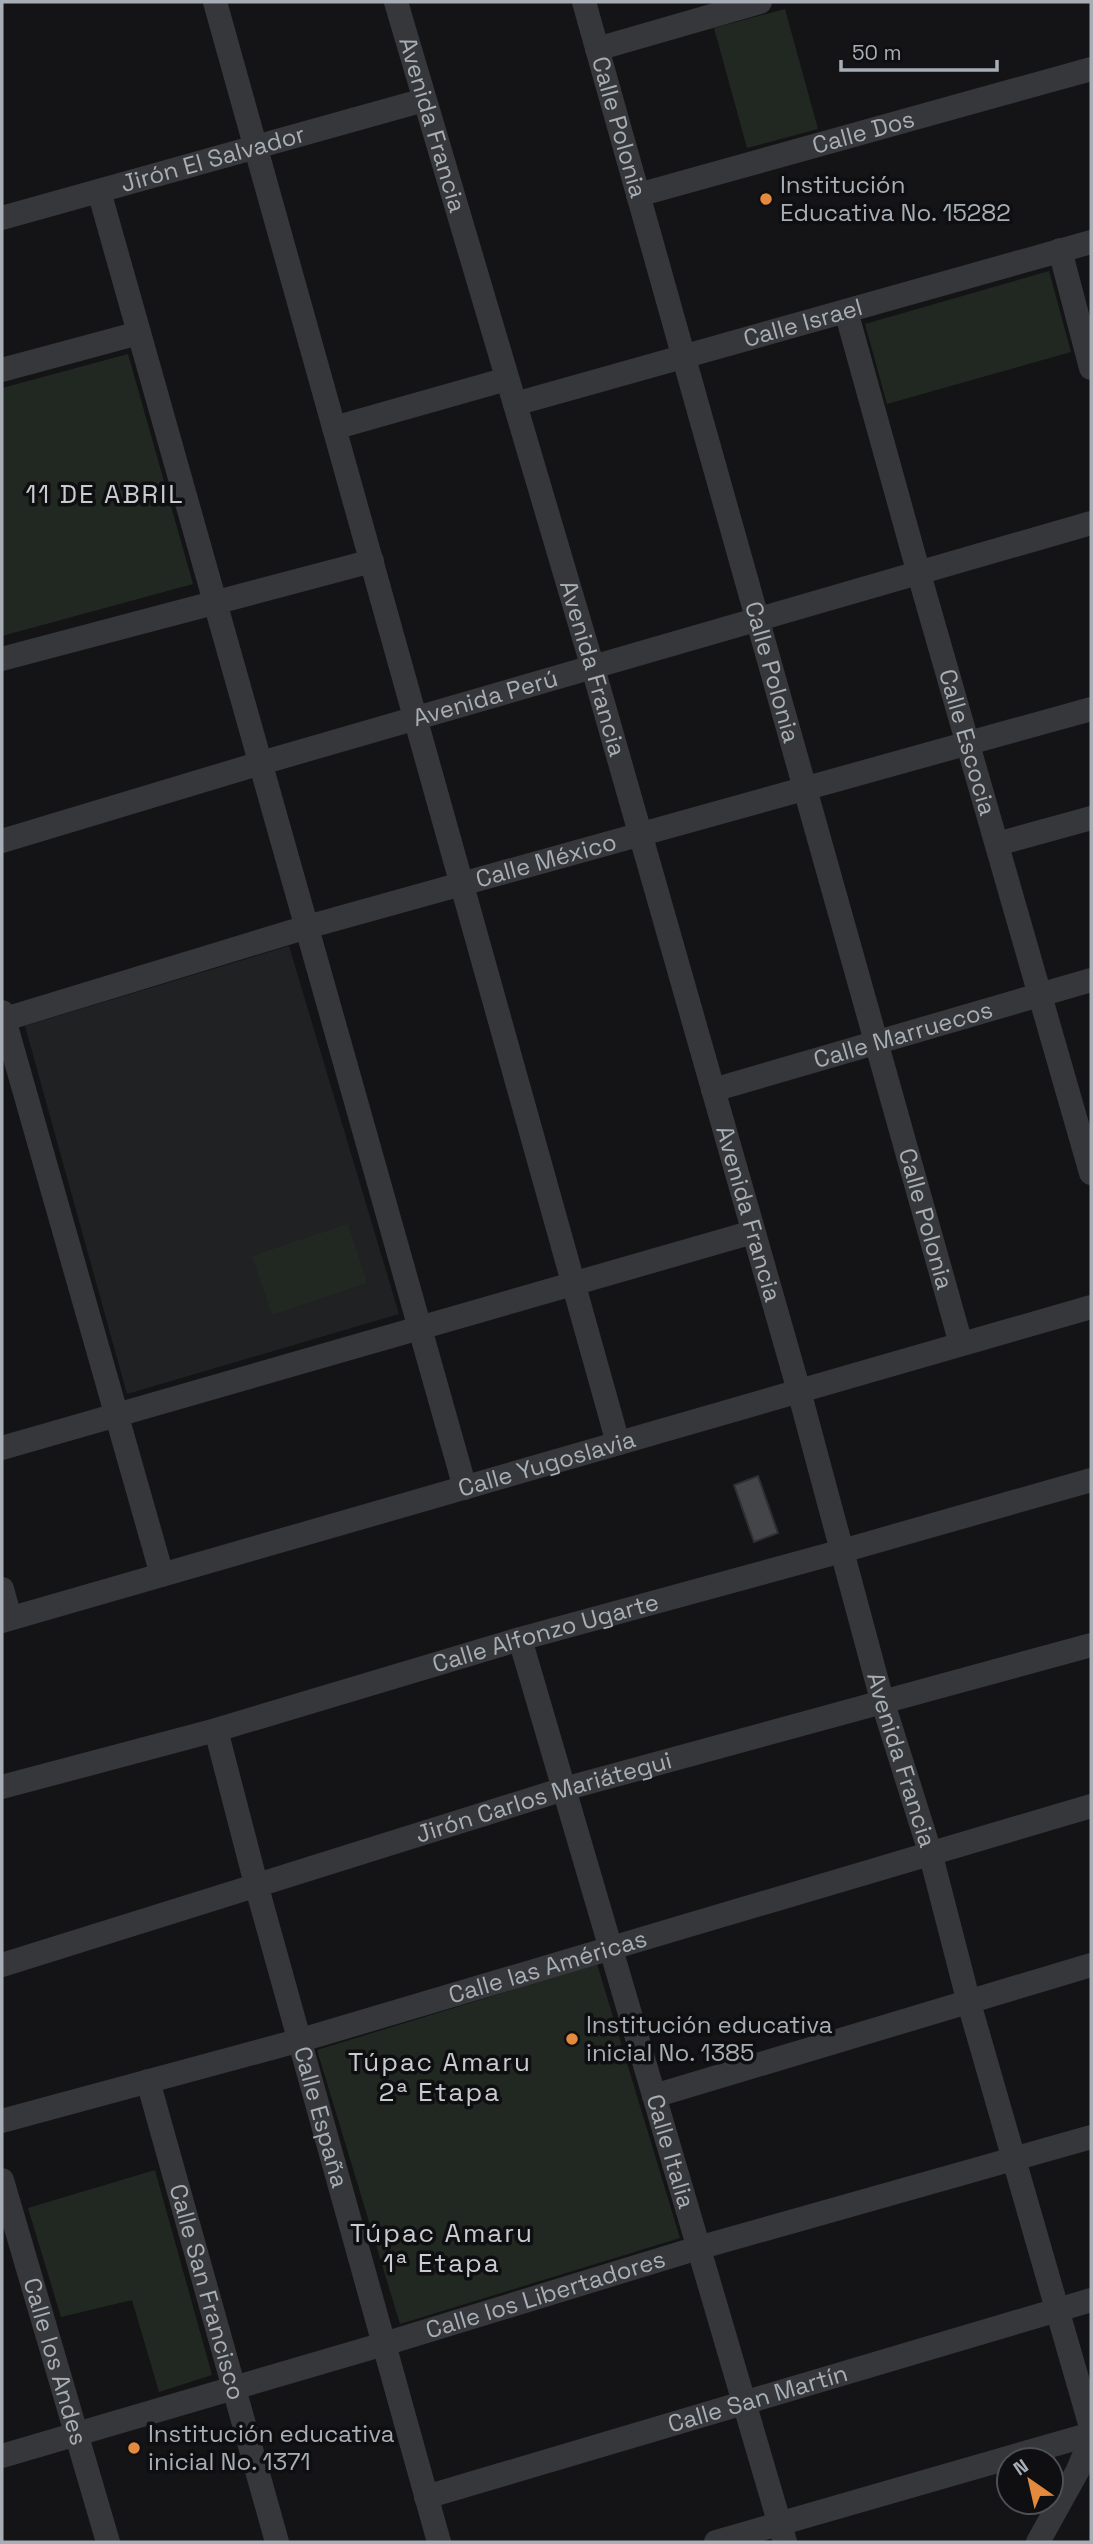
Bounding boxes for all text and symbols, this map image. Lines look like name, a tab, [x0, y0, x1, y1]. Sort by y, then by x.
scale bar	[841, 28, 997, 72]
street label: Avenida Francia	[392, 33, 473, 216]
text: 50 m	[852, 39, 902, 66]
street label: Calle Polonia	[585, 53, 654, 201]
street label: Calle Dos	[809, 103, 918, 161]
street label: Jirón El Salvador	[117, 118, 308, 199]
place label: Institución Educativa No. 15282	[780, 169, 1011, 228]
marker: Institución Educativa No. 15282	[758, 191, 774, 207]
street label: Calle Israel	[740, 291, 866, 354]
district label: 11 DE ABRIL	[25, 477, 185, 511]
street label: Avenida Francia	[553, 577, 633, 760]
street label: Calle Polonia	[738, 598, 807, 746]
street label: Avenida Perú	[409, 662, 561, 733]
street label: Calle Escocia	[932, 665, 1004, 819]
street label: Calle México	[472, 826, 620, 894]
street label: Calle Marruecos	[810, 993, 996, 1075]
street label: Avenida Francia	[709, 1122, 789, 1305]
street label: Calle Polonia	[892, 1145, 961, 1293]
street label: Calle Yugoslavia	[454, 1423, 639, 1504]
street label: Calle Alfonzo Ugarte	[428, 1586, 662, 1679]
street label: Avenida Francia	[860, 1669, 944, 1851]
street label: Jirón Carlos Mariátegui	[411, 1744, 675, 1850]
street label: Calle las Américas	[445, 1922, 650, 2010]
place label: Institución educativa inicial No. 1385	[586, 2009, 833, 2068]
marker: Institución educativa inicial No. 1385	[564, 2031, 580, 2047]
street label: Calle España	[287, 2043, 356, 2191]
district label: Túpac Amaru 2ª Etapa	[348, 2045, 532, 2109]
street label: Calle Italia	[639, 2090, 702, 2212]
street label: Calle San Francisco	[163, 2180, 252, 2403]
district label: Túpac Amaru 1ª Etapa	[350, 2216, 534, 2280]
street label: Calle los Libertadores	[422, 2243, 669, 2345]
street label: Calle los Andes	[16, 2274, 95, 2449]
street label: Calle San Martín	[664, 2357, 851, 2440]
place label: Institución educativa inicial No. 1371	[148, 2418, 395, 2477]
marker: Institución educativa inicial No. 1371	[126, 2440, 142, 2456]
north arrow	[995, 2446, 1065, 2516]
text: N	[1009, 2453, 1033, 2481]

